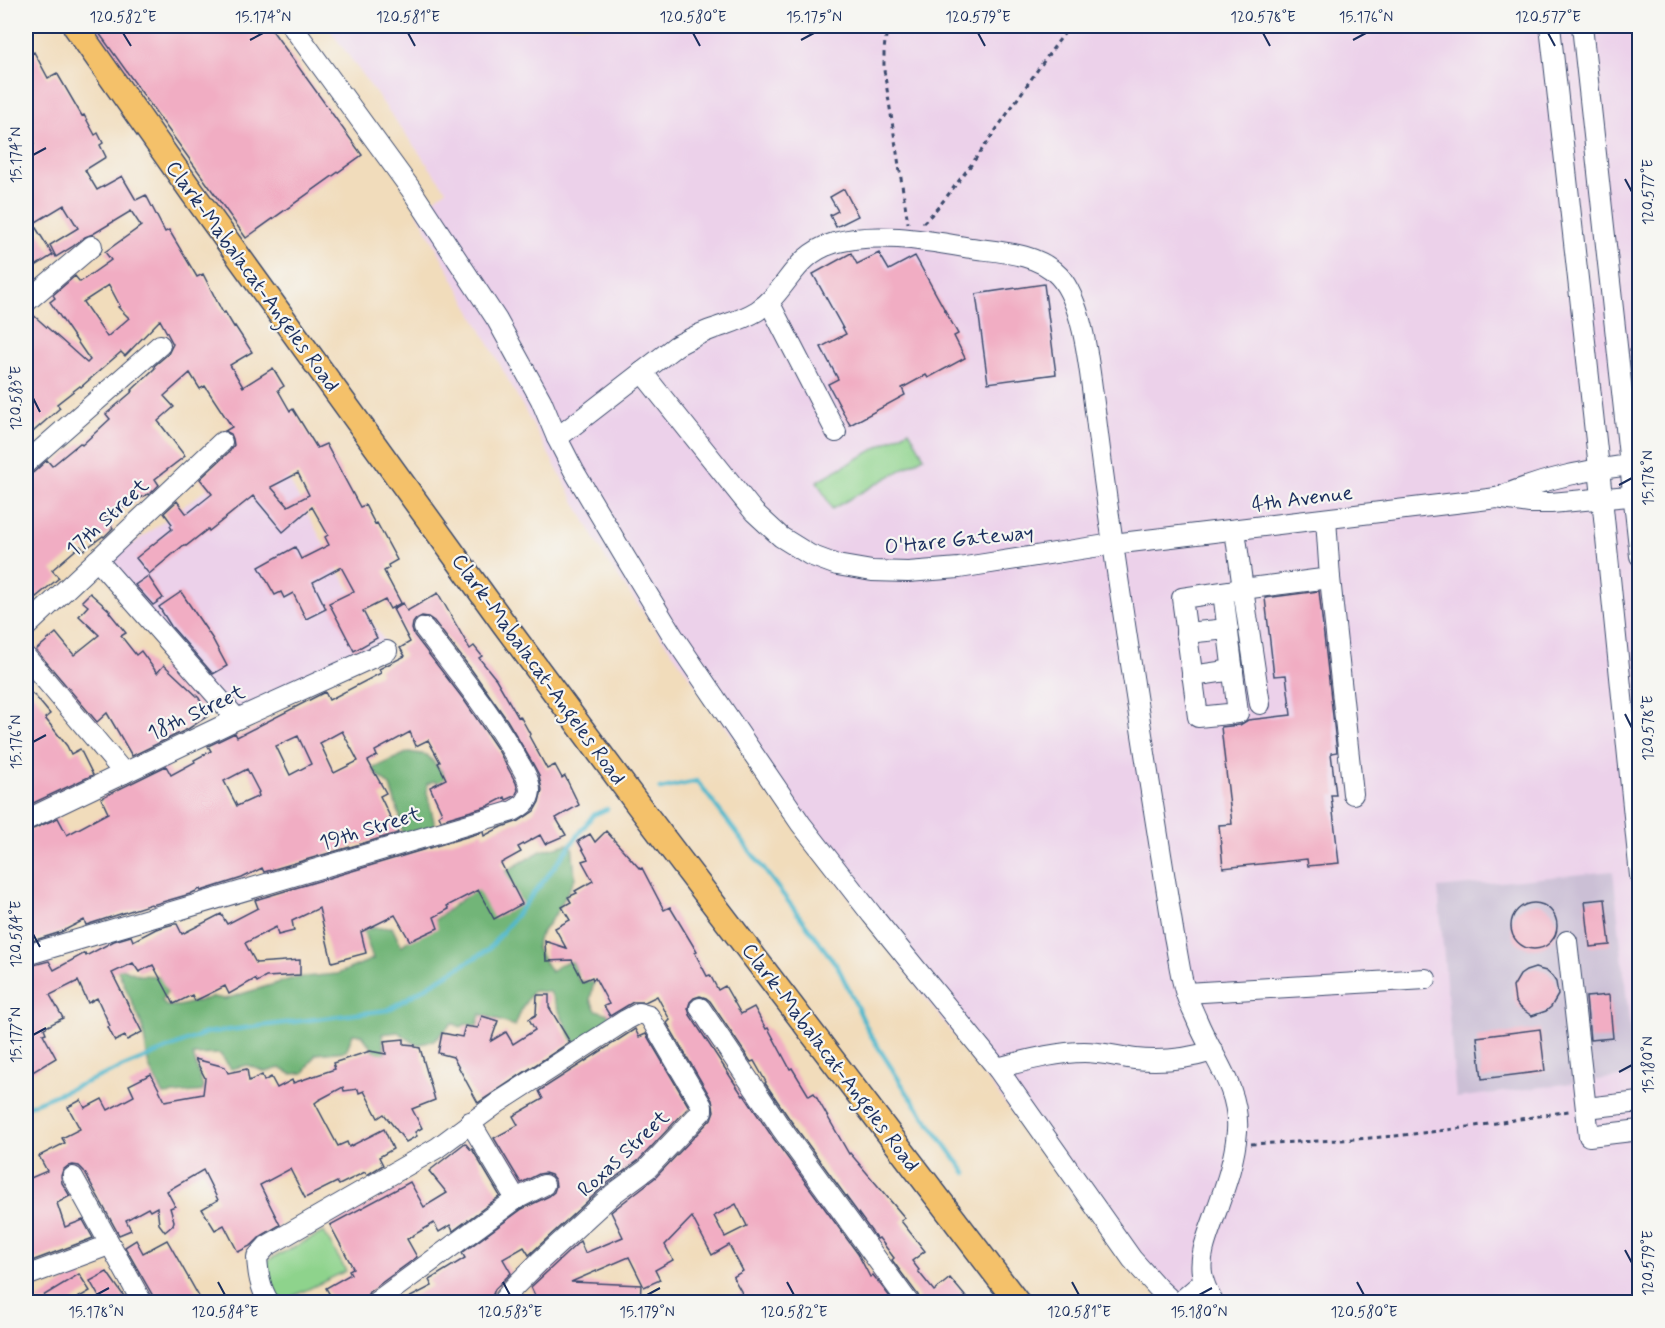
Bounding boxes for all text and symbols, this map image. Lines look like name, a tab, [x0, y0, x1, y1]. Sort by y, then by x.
text: 120.582°E	[89, 8, 157, 28]
text: 15.174°N	[235, 8, 291, 28]
text: 120.581°E	[376, 8, 440, 28]
text: 120.580°E	[659, 8, 727, 28]
text: 15.175°N	[786, 8, 842, 28]
text: 120.579°E	[945, 8, 1011, 28]
text: 120.578°E	[1230, 8, 1296, 28]
text: 15.176°N	[1339, 8, 1393, 28]
text: 120.577°E	[1515, 8, 1581, 28]
text: 15.174°N	[7, 127, 27, 183]
street label: Clark-Mabalacat-Angeles Road	[157, 155, 346, 399]
text: 120.577°E	[1639, 159, 1659, 225]
text: 120.583°E	[7, 366, 27, 430]
text: 15.178°N	[1639, 450, 1659, 506]
street label: 17th Street	[60, 472, 156, 563]
street label: 4th Avenue	[1250, 479, 1354, 519]
street label: O'Hare Gateway	[883, 518, 1035, 562]
street label: Clark-Mabalacat-Angeles Road	[443, 548, 632, 792]
street label: 18th Street	[143, 678, 250, 748]
text: 120.578°E	[1639, 695, 1659, 761]
text: 15.176°N	[7, 715, 27, 769]
street label: 19th Street	[316, 800, 425, 858]
text: 120.584°E	[7, 900, 27, 968]
street label: Clark-Mabalacat-Angeles Road	[733, 937, 926, 1179]
text: 15.177°N	[7, 1007, 27, 1063]
text: 15.180°N	[1639, 1036, 1659, 1094]
street label: Roxas Street	[572, 1103, 676, 1204]
text: 120.579°E	[1639, 1230, 1659, 1296]
text: 15.178°N	[68, 1303, 124, 1323]
text: 120.584°E	[191, 1303, 259, 1323]
text: 120.583°E	[478, 1303, 542, 1323]
text: 15.179°N	[619, 1303, 675, 1323]
text: 120.582°E	[760, 1303, 828, 1323]
text: 120.581°E	[1047, 1303, 1111, 1323]
text: 15.180°N	[1170, 1303, 1228, 1323]
text: 120.580°E	[1330, 1303, 1398, 1323]

